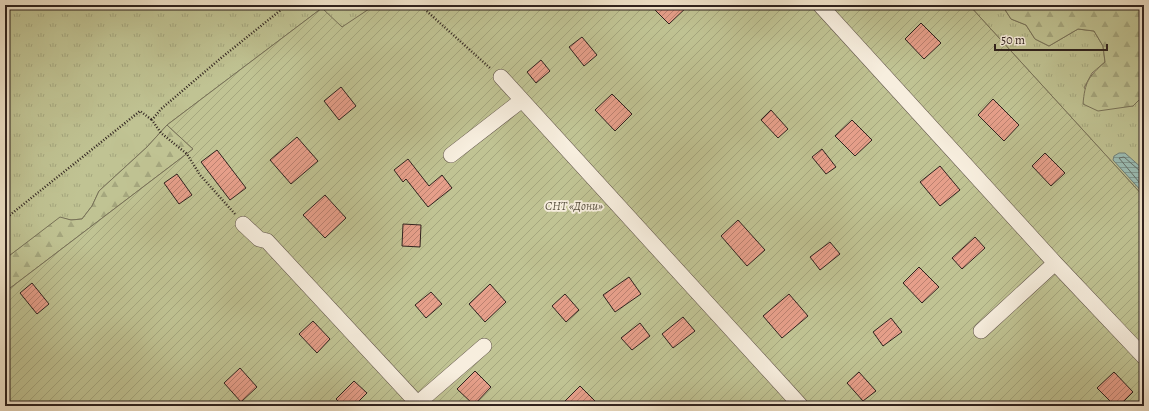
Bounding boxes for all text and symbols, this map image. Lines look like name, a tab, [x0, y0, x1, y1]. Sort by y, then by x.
scale bar	[995, 26, 1107, 52]
text: 50 m	[1001, 32, 1025, 48]
park label: СНТ «Дони»	[545, 198, 603, 214]

